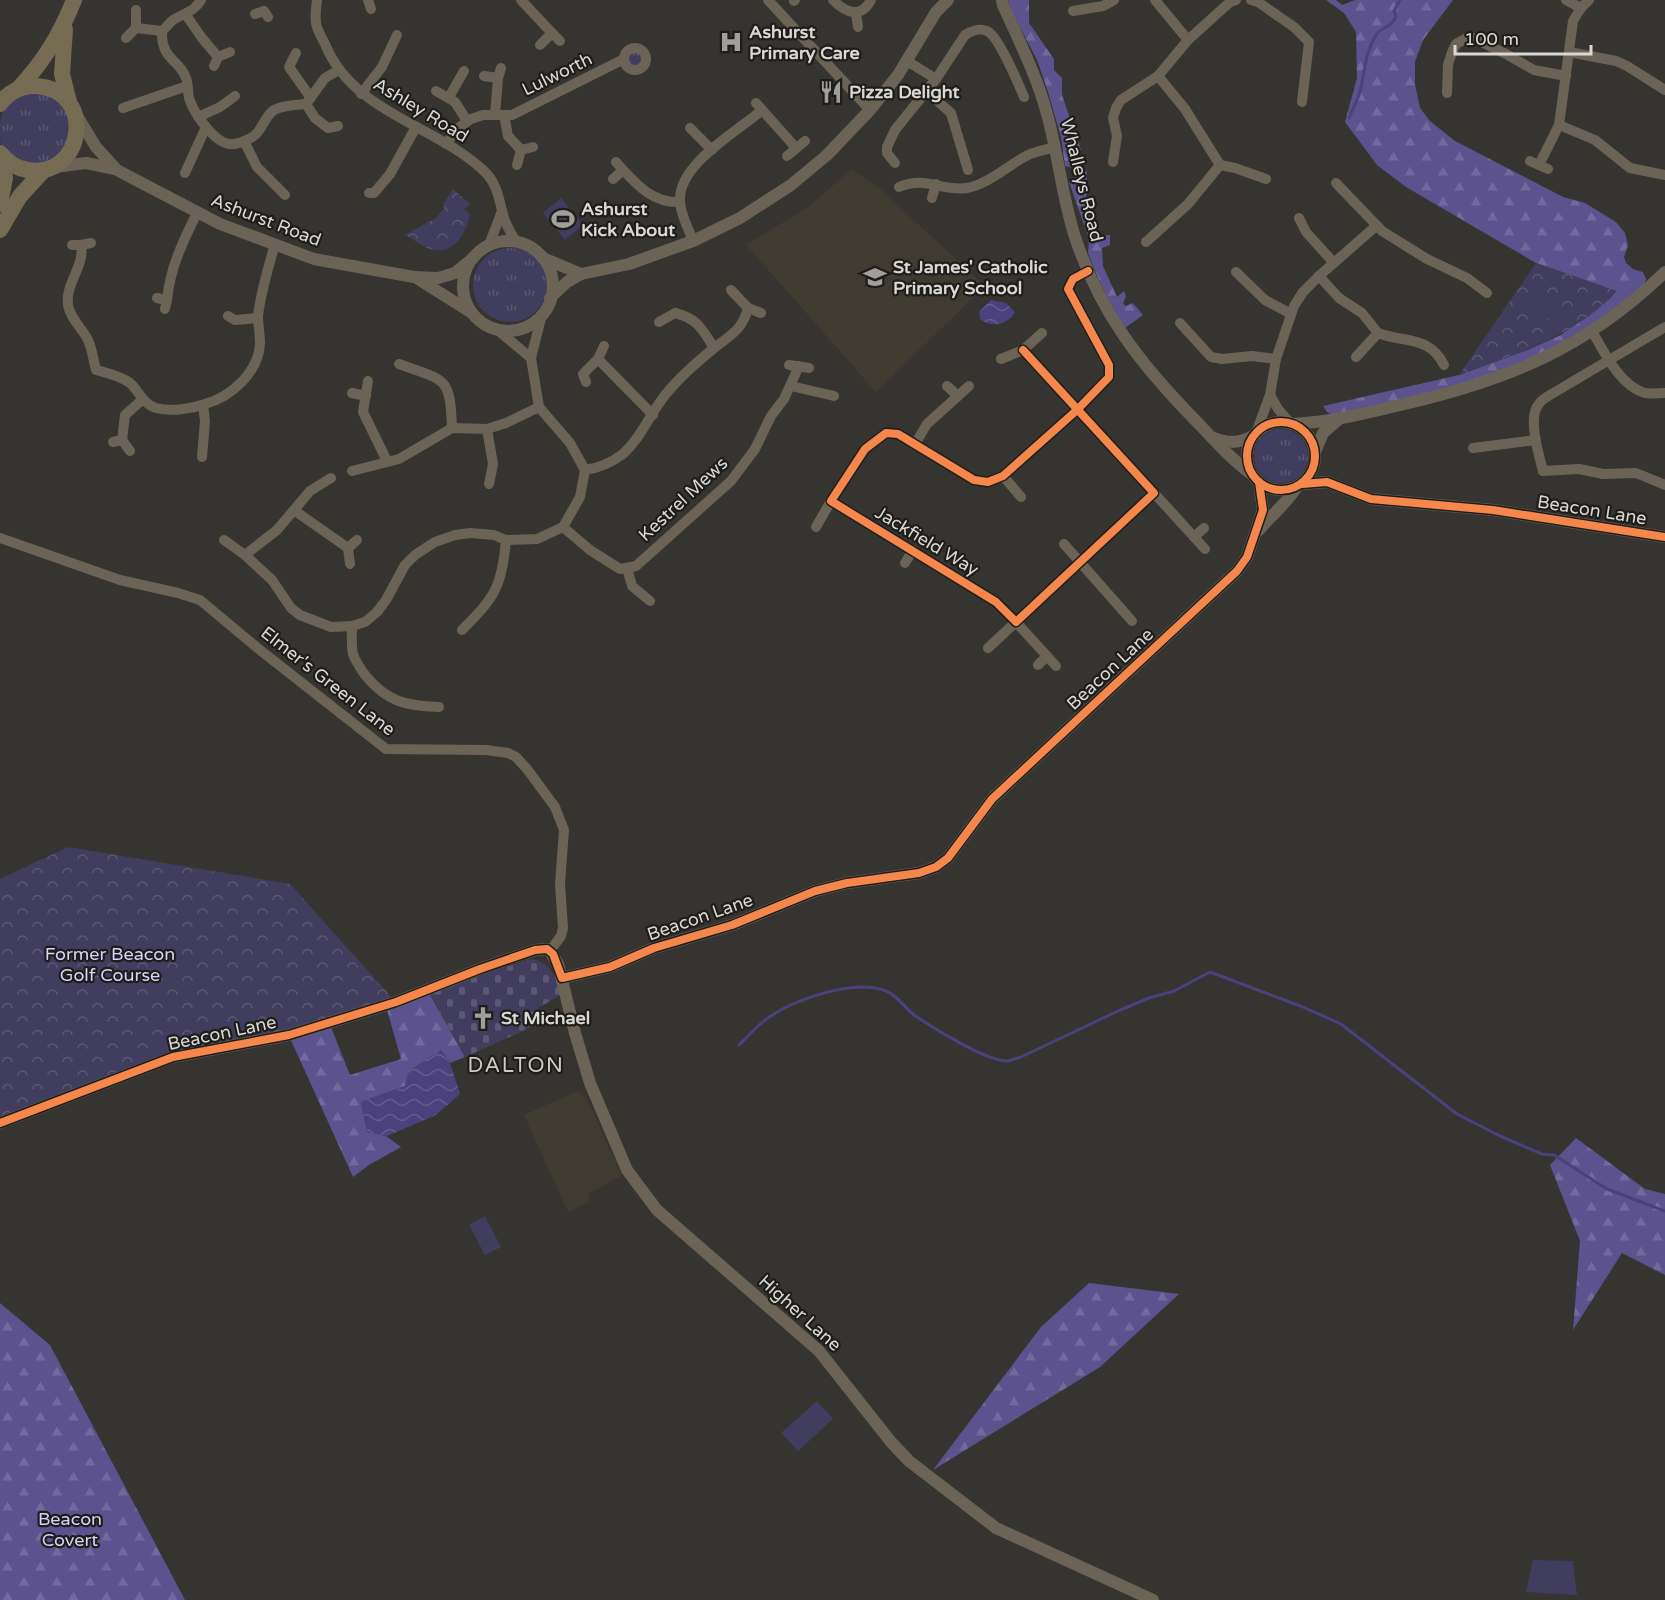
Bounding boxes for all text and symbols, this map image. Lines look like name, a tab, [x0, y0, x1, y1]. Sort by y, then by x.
scale bar	[1455, 18, 1592, 56]
place label: Ashurst Primary Care	[749, 21, 860, 64]
text: 100 m	[1464, 28, 1519, 50]
hospital icon: Ashurst Primary Care	[718, 29, 744, 55]
street label: Lulworth	[518, 48, 596, 100]
street label: Ashley Road	[369, 73, 473, 147]
restaurant icon: Pizza Delight	[818, 79, 844, 105]
place label: Pizza Delight	[849, 81, 960, 103]
street label: Whalleys Road	[1056, 116, 1108, 244]
street label: Ashurst Road	[208, 189, 324, 251]
place label: Ashurst Kick About	[581, 198, 675, 241]
sports icon: Ashurst Kick About	[550, 206, 576, 232]
place label: St James' Catholic Primary School	[893, 256, 1048, 299]
school or university icon: St James' Catholic Primary School	[862, 264, 888, 290]
street label: Kestrel Mews	[634, 452, 732, 546]
street label: Beacon Lane	[1536, 490, 1648, 530]
street label: Jackfield Way	[871, 501, 983, 581]
street label: Elmer's Green Lane	[256, 622, 400, 740]
street label: Beacon Lane	[1062, 623, 1158, 715]
street label: Beacon Lane	[644, 889, 756, 945]
park label: Former Beacon Golf Course	[45, 943, 175, 986]
church icon: St Michael	[470, 1005, 496, 1031]
place label: St Michael	[501, 1007, 590, 1029]
street label: Beacon Lane	[166, 1011, 278, 1055]
district label: DALTON	[468, 1053, 564, 1078]
street label: Higher Lane	[754, 1270, 846, 1356]
park label: Beacon Covert	[38, 1508, 102, 1551]

